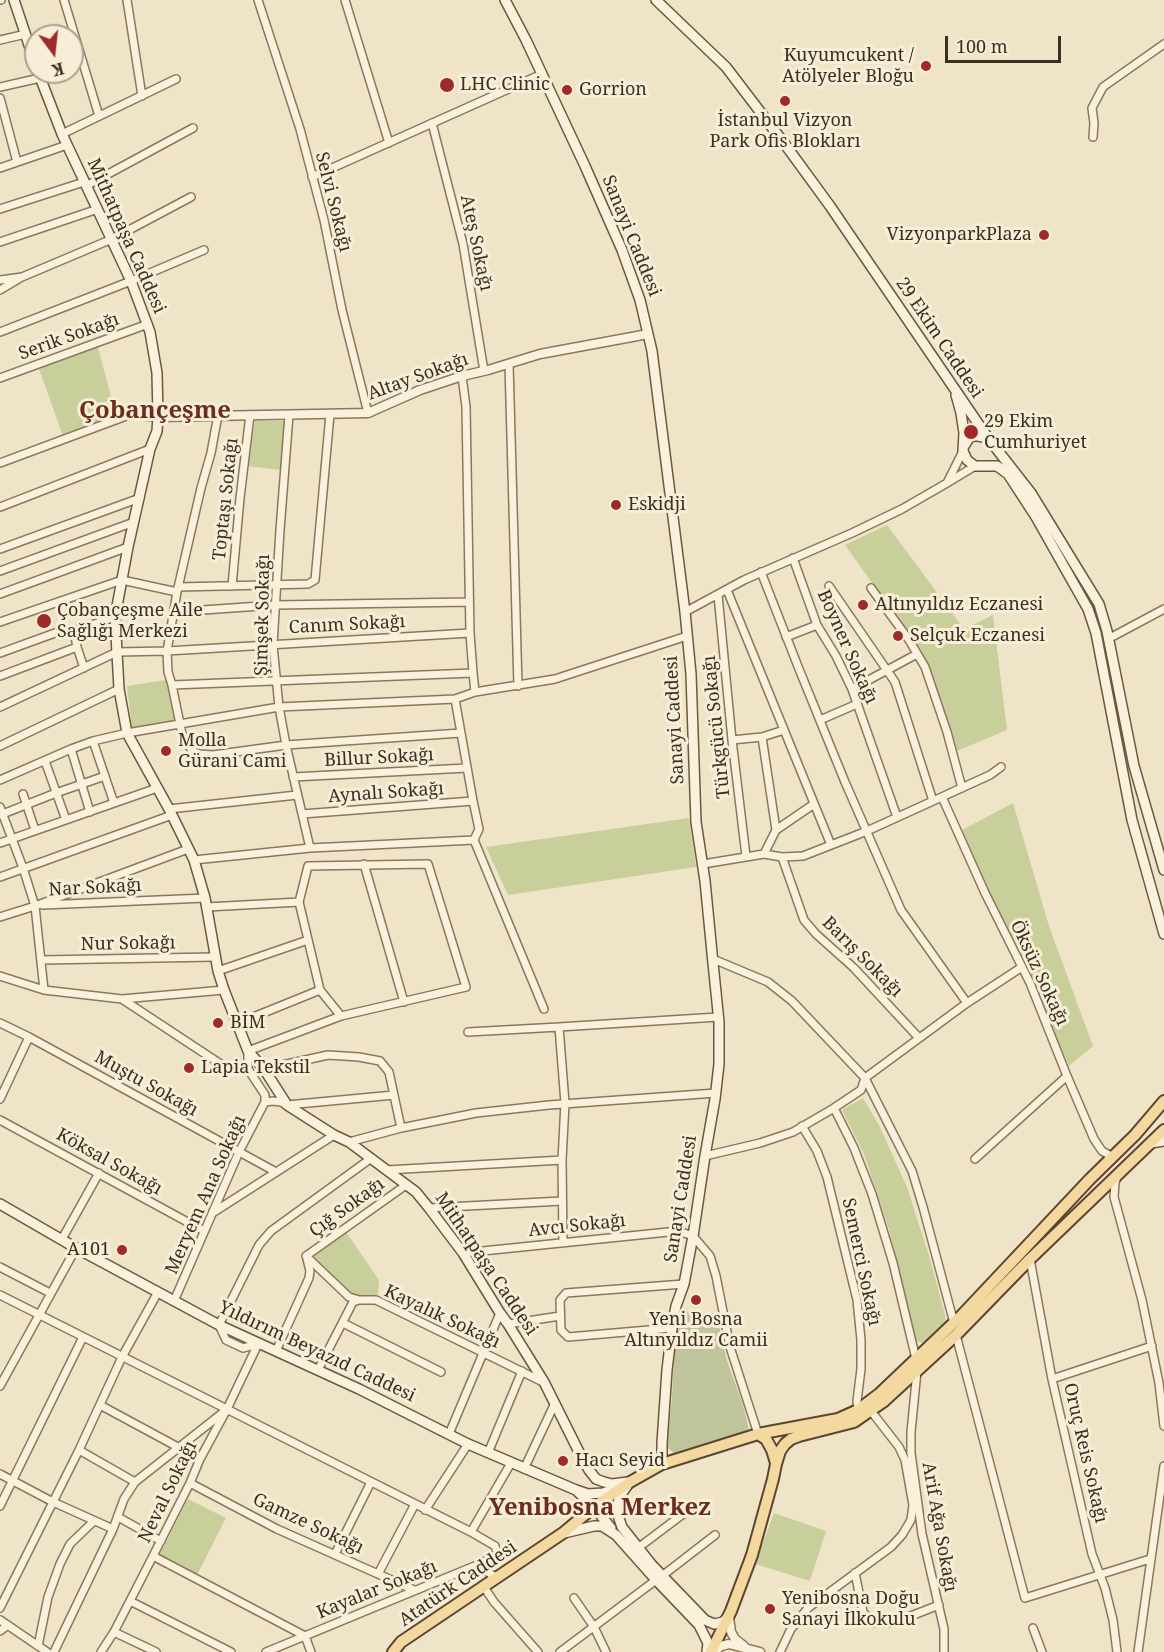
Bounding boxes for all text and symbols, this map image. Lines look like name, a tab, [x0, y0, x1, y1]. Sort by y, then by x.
north arrow	[24, 24, 84, 84]
scale bar	[948, 24, 1064, 62]
text: 100 m	[956, 34, 1008, 58]
place label: Kuyumcukent / Atölyeler Bloğu	[782, 45, 914, 88]
text: K	[50, 57, 67, 82]
marker: Kuyumcukent / Atölyeler Bloğu	[919, 59, 933, 73]
place label: LHC Clinic	[460, 74, 550, 96]
marker: LHC Clinic	[438, 76, 456, 94]
place label: Gorrion	[579, 79, 647, 101]
marker: Gorrion	[560, 83, 574, 97]
marker: İstanbul Vizyon Park Ofis Blokları	[778, 94, 792, 108]
place label: İstanbul Vizyon Park Ofis Blokları	[709, 110, 861, 152]
street label: Selvi Sokağı	[310, 150, 356, 254]
street label: Mithatpaşa Caddesi	[82, 155, 170, 317]
street label: Sanayi Caddesi	[597, 172, 665, 300]
street label: Ateş Sokağı	[455, 193, 497, 293]
place label: VizyonparkPlaza	[887, 224, 1032, 246]
marker: VizyonparkPlaza	[1037, 228, 1051, 242]
street label: 29 Ekim Caddesi	[891, 274, 987, 402]
street label: Serik Sokağı	[16, 309, 122, 365]
street label: Altay Sokağı	[365, 349, 471, 405]
district label: Çobançeşme	[79, 397, 231, 425]
place label: 29 Ekim Cumhuriyet	[984, 411, 1087, 454]
marker: 29 Ekim Cumhuriyet	[962, 423, 980, 441]
street label: Toptaşı Sokağı	[209, 437, 243, 561]
place label: Eskidji	[628, 494, 686, 516]
marker: Eskidji	[609, 498, 623, 512]
street label: Şimşek Sokağı	[251, 554, 275, 676]
street label: Boyner Sokağı	[812, 587, 882, 707]
place label: Altınyıldız Eczanesi	[875, 594, 1043, 616]
marker: Altınyıldız Eczanesi	[856, 598, 870, 612]
place label: Çobançeşme Aile Sağlığı Merkezi	[57, 600, 203, 642]
street label: Canım Sokağı	[288, 611, 406, 639]
marker: Çobançeşme Aile Sağlığı Merkezi	[35, 612, 53, 630]
place label: Selçuk Eczanesi	[910, 625, 1045, 647]
marker: Selçuk Eczanesi	[891, 629, 905, 643]
street label: Sanayi Caddesi	[661, 655, 689, 785]
street label: Türkgücü Sokağı	[699, 655, 735, 799]
place label: Molla Gürani Cami	[178, 730, 287, 772]
marker: Molla Gürani Cami	[159, 744, 173, 758]
street label: Billur Sokağı	[324, 744, 434, 772]
street label: Aynalı Sokağı	[327, 778, 445, 808]
street label: Nar Sokağı	[48, 875, 142, 901]
street label: Barış Sokağı	[817, 912, 907, 1002]
street label: Öksüz Sokağı	[1005, 917, 1073, 1029]
street label: Nur Sokağı	[81, 932, 175, 956]
place label: BİM	[230, 1012, 265, 1034]
marker: BİM	[211, 1016, 225, 1030]
street label: Muştu Sokağı	[90, 1047, 202, 1121]
place label: Lapia Tekstil	[201, 1057, 310, 1079]
marker: Lapia Tekstil	[182, 1061, 196, 1075]
street label: Meryem Ana Sokağı	[161, 1112, 251, 1278]
street label: Köksal Sokağı	[52, 1124, 166, 1200]
street label: Sanayi Caddesi	[660, 1134, 702, 1264]
street label: Çığ Sokağı	[305, 1174, 389, 1242]
street label: Mithatpaşa Caddesi	[430, 1188, 542, 1340]
street label: Semerci Sokağı	[837, 1196, 885, 1328]
street label: Avcı Sokağı	[527, 1210, 627, 1242]
place label: A101	[67, 1239, 110, 1261]
marker: A101	[115, 1243, 129, 1257]
street label: Kayalık Sokağı	[381, 1281, 503, 1353]
marker: Yeni Bosna Altınyıldız Camii	[689, 1293, 703, 1307]
street label: Yıldırım Beyazıd Caddesi	[215, 1297, 419, 1407]
place label: Yeni Bosna Altınyıldız Camii	[624, 1309, 768, 1352]
street label: Oruç Reis Sokağı	[1058, 1381, 1112, 1525]
street label: Neval Sokağı	[134, 1438, 202, 1546]
place label: Hacı Seyid	[575, 1450, 665, 1472]
marker: Hacı Seyid	[556, 1454, 570, 1468]
street label: Arif Ağa Sokağı	[917, 1460, 961, 1594]
street label: Gamze Sokağı	[249, 1489, 367, 1559]
district label: Yenibosna Merkez	[489, 1494, 711, 1522]
street label: Atatürk Caddesi	[395, 1537, 521, 1631]
street label: Kayalar Sokağı	[314, 1556, 440, 1624]
place label: Yenibosna Doğu Sanayi İlkokulu	[782, 1588, 920, 1630]
marker: Yenibosna Doğu Sanayi İlkokulu	[763, 1602, 777, 1616]

